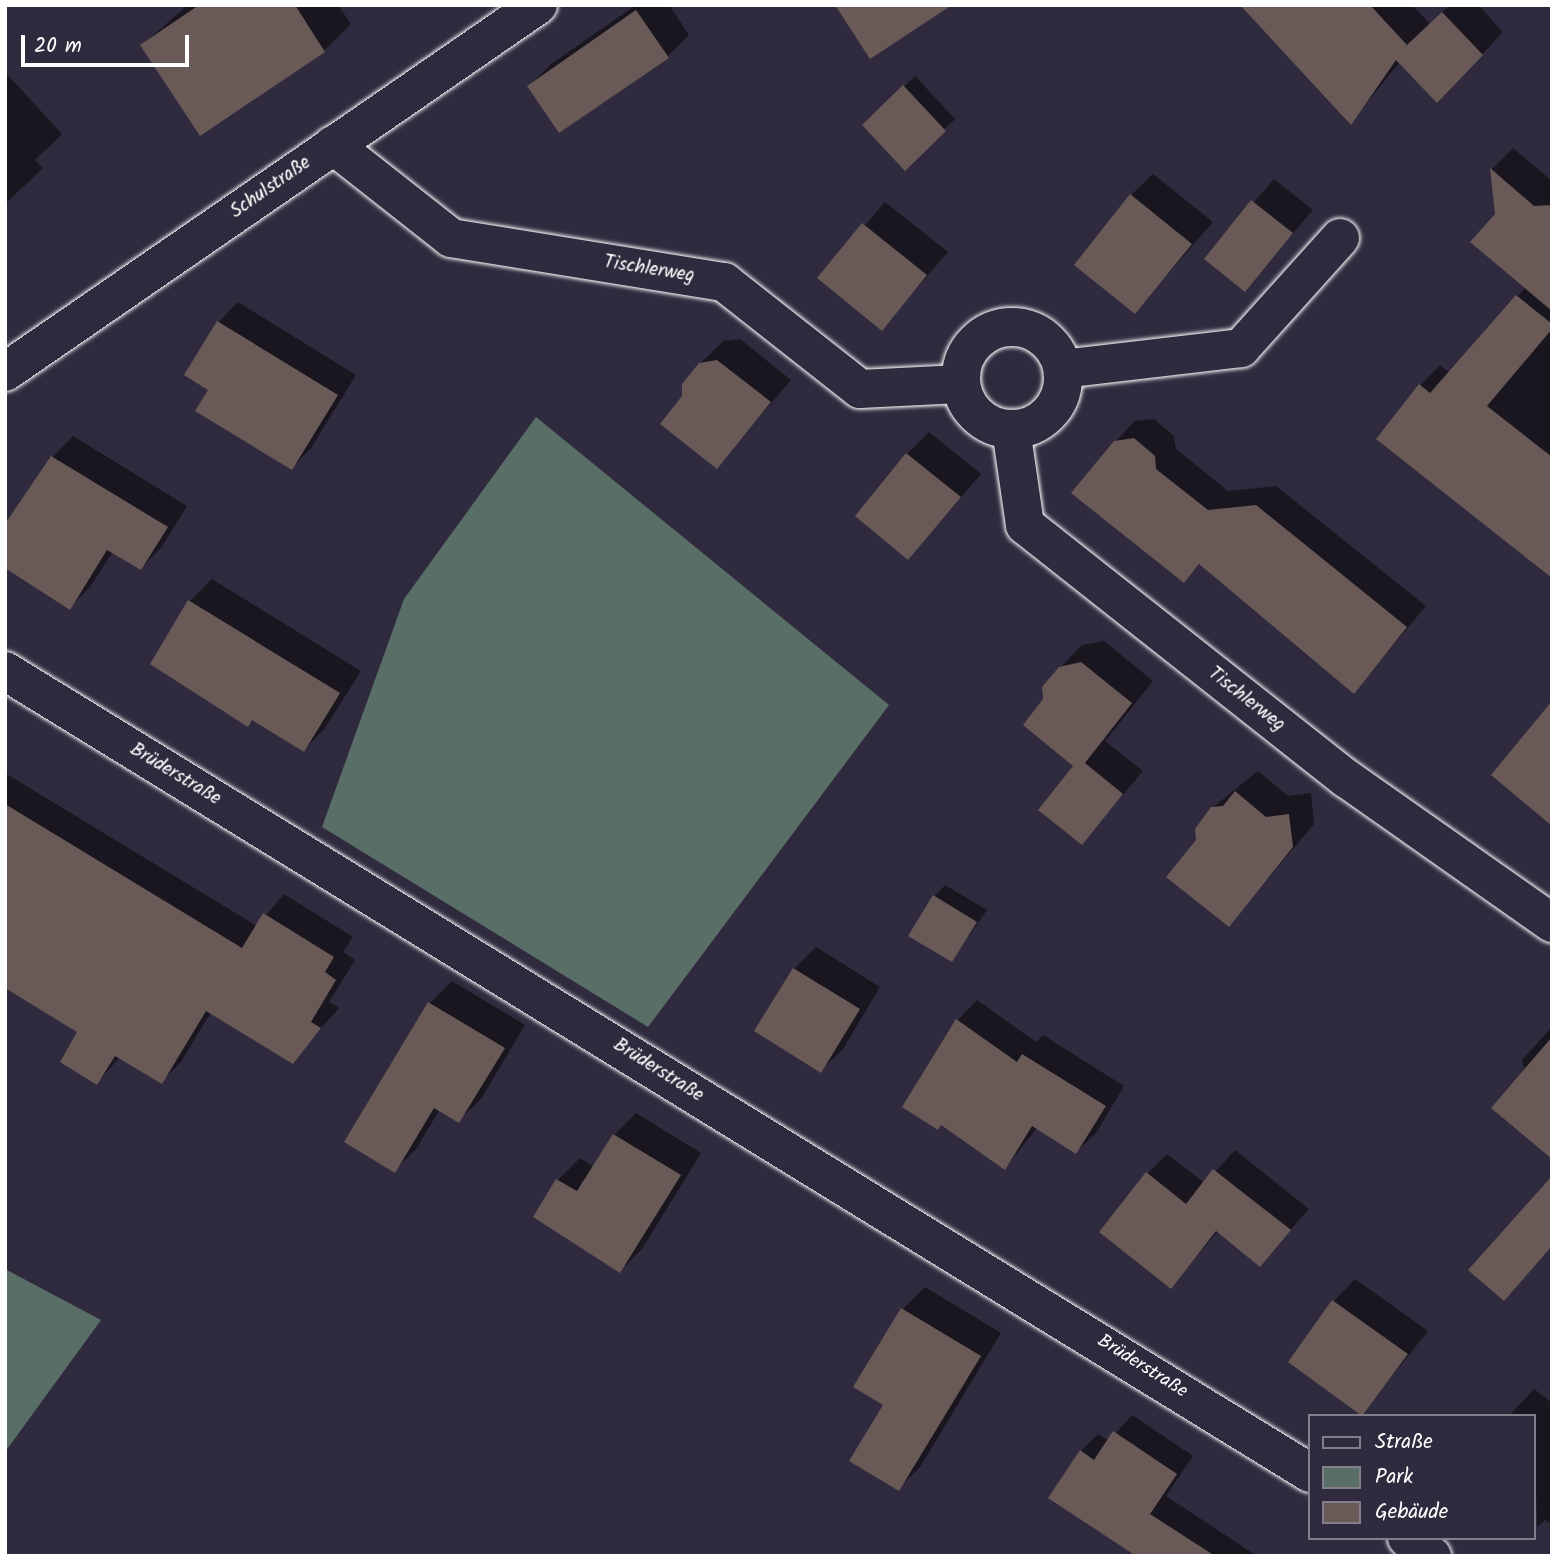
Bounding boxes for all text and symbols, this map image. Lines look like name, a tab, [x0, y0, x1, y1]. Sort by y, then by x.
scale bar	[24, 21, 192, 65]
text: 20 m	[34, 30, 82, 63]
street label: Schulstraße	[226, 152, 316, 224]
street label: Tischlerweg	[602, 252, 696, 288]
street label: Tischlerweg	[1203, 663, 1289, 737]
street label: Brüderstraße	[125, 739, 225, 811]
street label: Brüderstraße	[609, 1034, 707, 1108]
street label: Brüderstraße	[1093, 1330, 1191, 1404]
legend	[1308, 1414, 1536, 1540]
text: Straße	[1375, 1426, 1433, 1459]
text: Park	[1375, 1461, 1413, 1494]
text: Gebäude	[1375, 1496, 1448, 1529]

